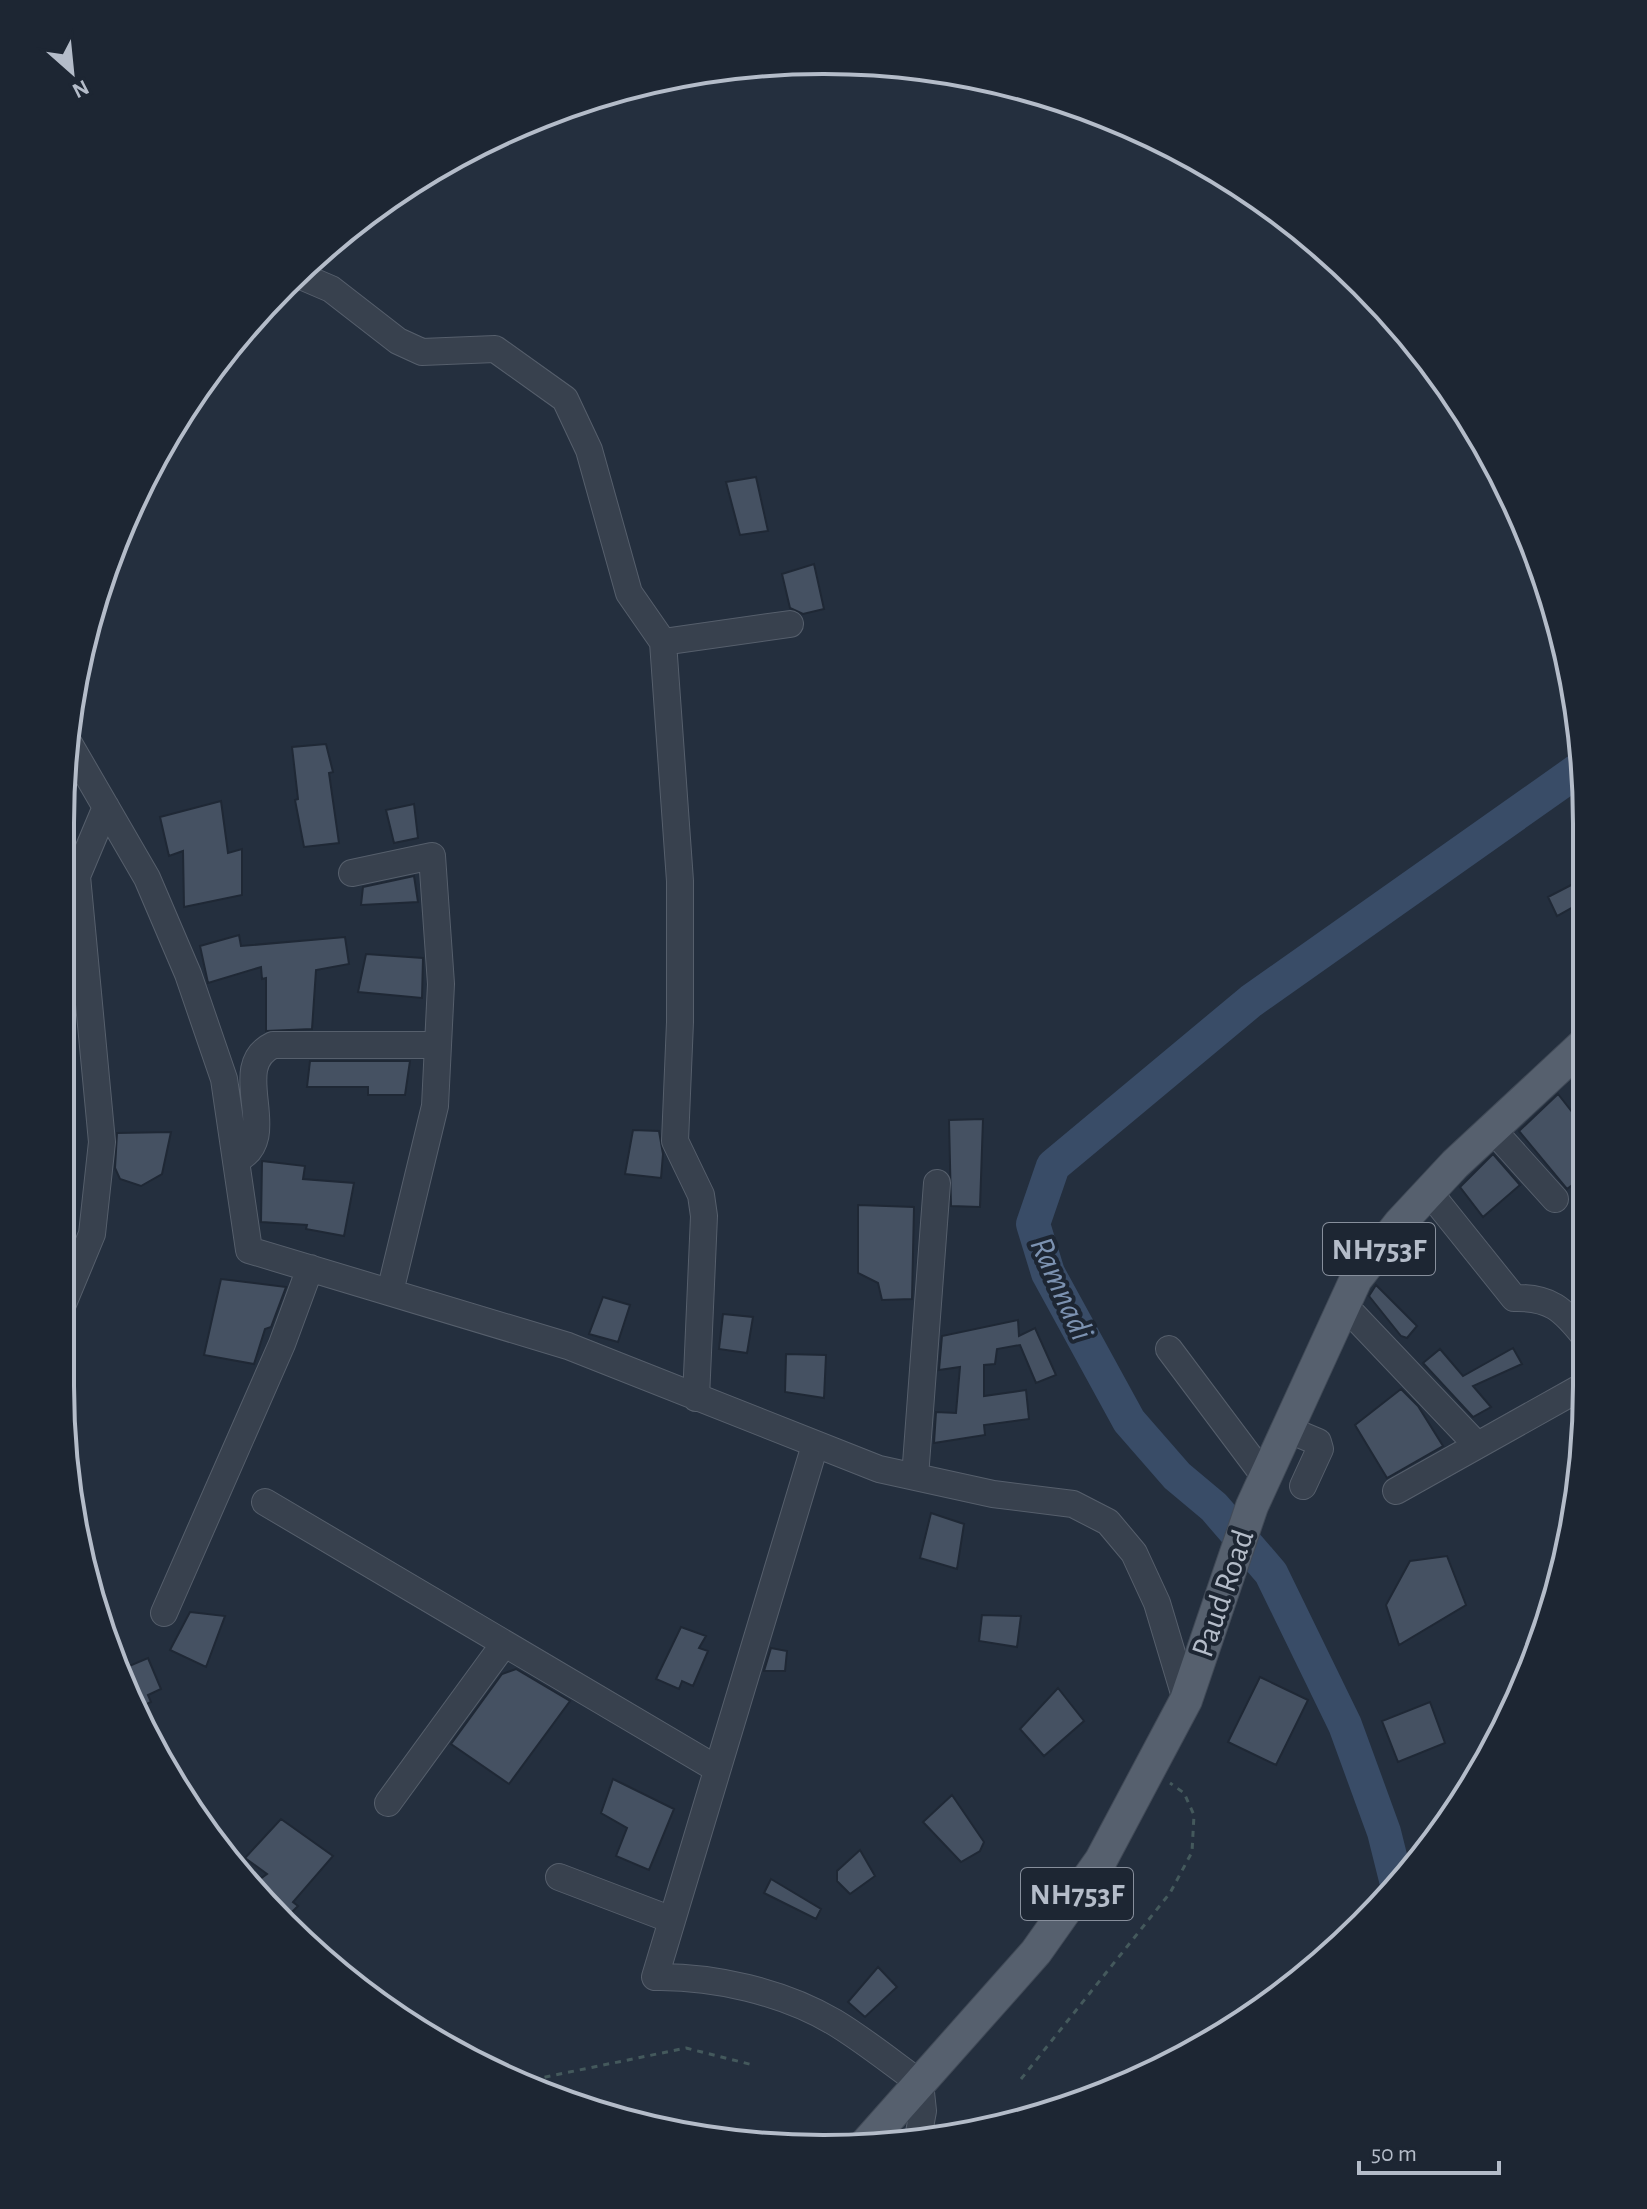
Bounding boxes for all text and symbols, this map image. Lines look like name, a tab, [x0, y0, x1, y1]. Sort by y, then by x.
north arrow	[32, 32, 112, 112]
text: N	[69, 76, 92, 102]
road number: NH753F	[1323, 1223, 1435, 1275]
water label: Ramnadi	[1023, 1232, 1099, 1346]
street label: Paud Road	[1186, 1526, 1260, 1661]
road number: NH753F	[1021, 1868, 1133, 1920]
scale bar	[1359, 2125, 1499, 2175]
text: 50 m	[1371, 2142, 1417, 2166]

